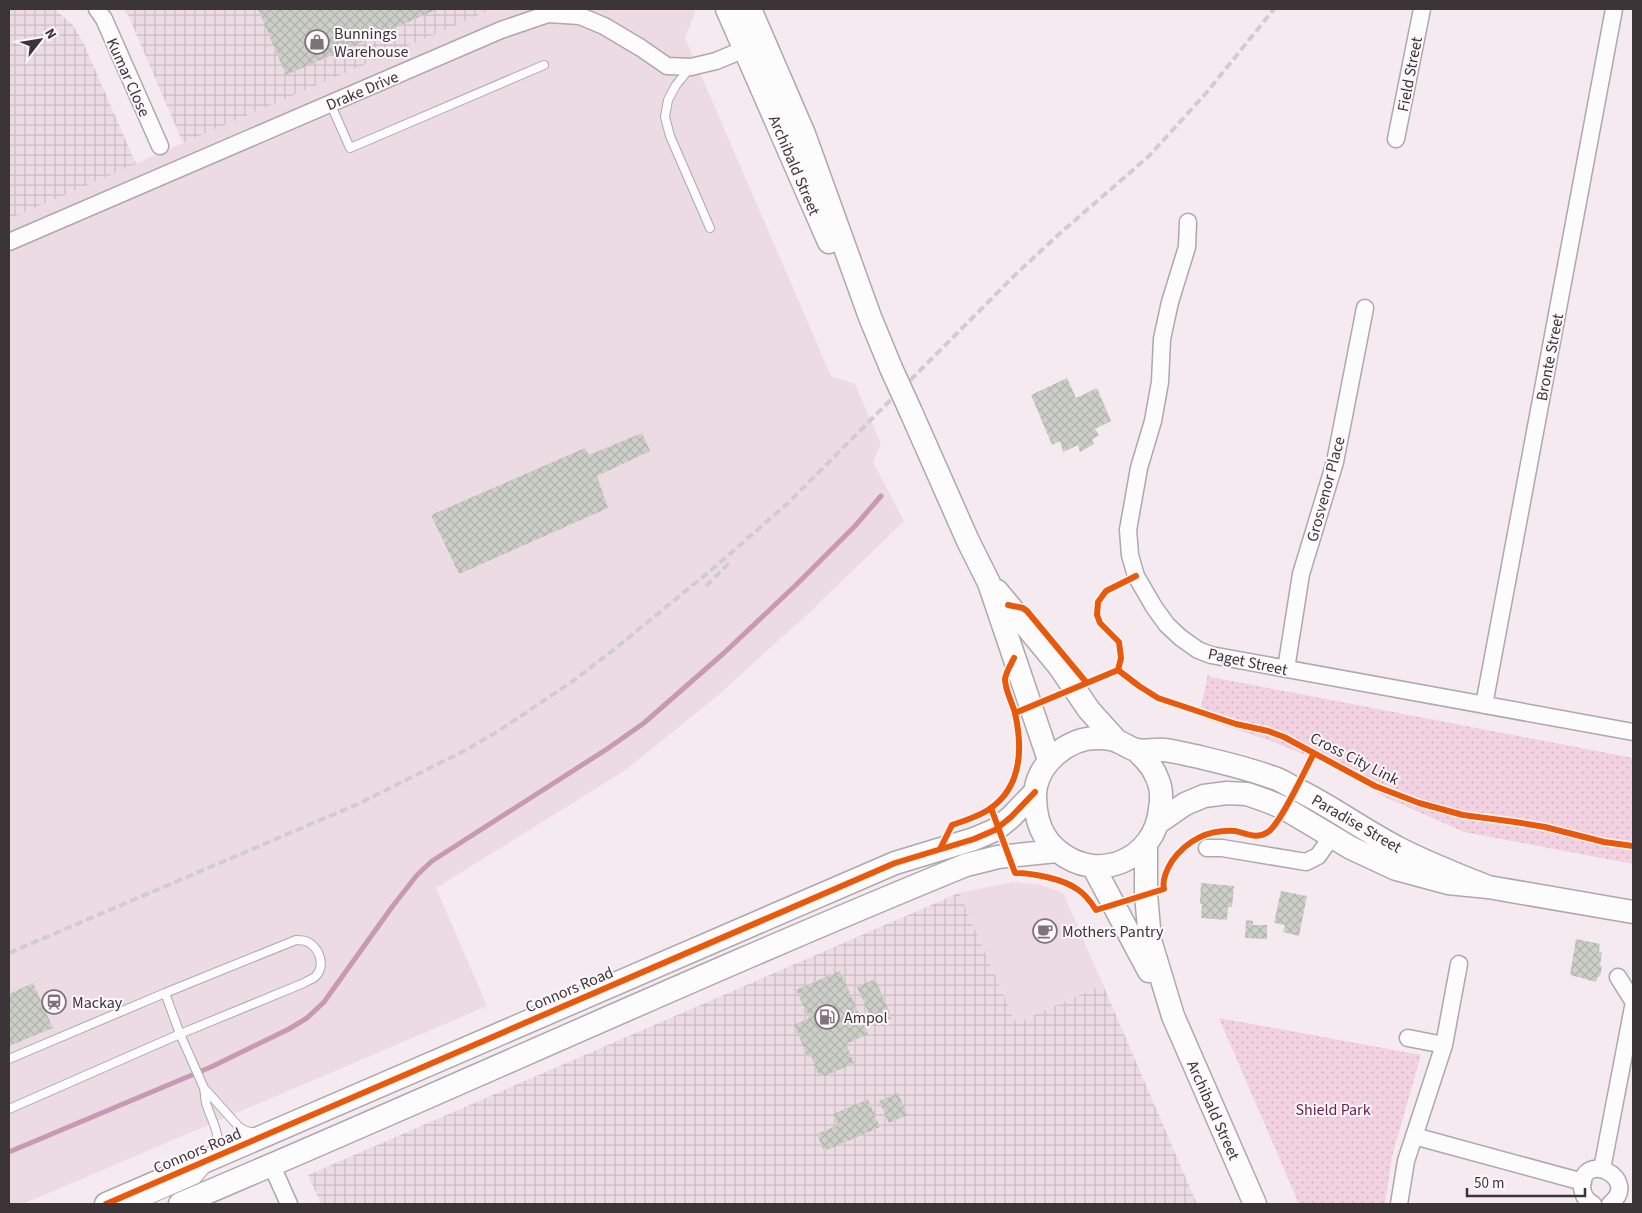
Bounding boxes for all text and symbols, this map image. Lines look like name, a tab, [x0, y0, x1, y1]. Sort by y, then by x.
north arrow	[15, 15, 65, 65]
place label: Bunnings Warehouse	[334, 23, 408, 63]
text: N	[39, 25, 61, 43]
shop icon: Bunnings Warehouse	[304, 29, 330, 55]
street label: Kumar Close	[101, 34, 155, 120]
street label: Field Street	[1392, 34, 1428, 114]
street label: Drake Drive	[323, 66, 402, 116]
street label: Archibald Street	[763, 112, 825, 219]
street label: Bronte Street	[1531, 311, 1569, 403]
street label: Grosvenor Place	[1301, 434, 1351, 544]
street label: Paget Street	[1206, 643, 1290, 681]
street label: Cross City Link	[1306, 727, 1403, 791]
street label: Paradise Street	[1308, 789, 1406, 859]
cafe icon: Mothers Pantry	[1032, 918, 1058, 944]
place label: Mothers Pantry	[1062, 921, 1164, 943]
street label: Connors Road	[522, 961, 617, 1018]
station icon: Mackay	[41, 989, 67, 1015]
place label: Mackay	[72, 992, 123, 1014]
fuel station icon: Ampol	[814, 1004, 840, 1030]
place label: Ampol	[844, 1007, 888, 1029]
street label: Archibald Street	[1181, 1057, 1245, 1164]
park label: Shield Park	[1295, 1099, 1371, 1121]
street label: Connors Road	[150, 1122, 245, 1179]
scale bar	[1467, 1166, 1584, 1198]
text: 50 m	[1474, 1173, 1504, 1194]

